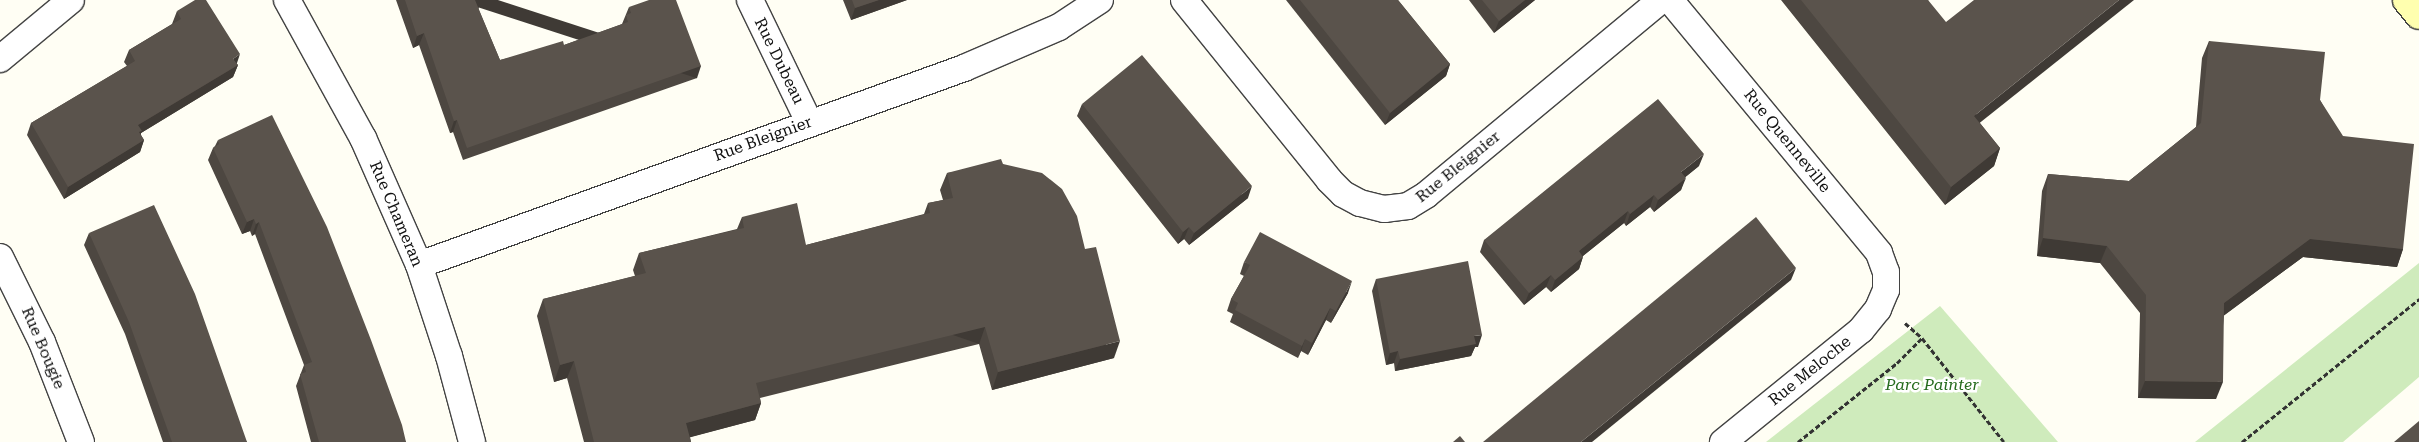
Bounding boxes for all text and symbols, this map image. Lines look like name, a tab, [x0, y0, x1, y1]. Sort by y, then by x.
street label: Rue Dubeau	[750, 15, 808, 107]
street label: Rue Quenneville	[1739, 85, 1835, 197]
street label: Rue Bleignier	[711, 112, 815, 166]
street label: Rue Bleignier	[1412, 127, 1504, 207]
street label: Rue Chameran	[365, 158, 427, 270]
street label: Rue Bougie	[17, 304, 69, 392]
street label: Rue Meloche	[1765, 332, 1855, 410]
park label: Parc Painter	[1885, 375, 1979, 395]

